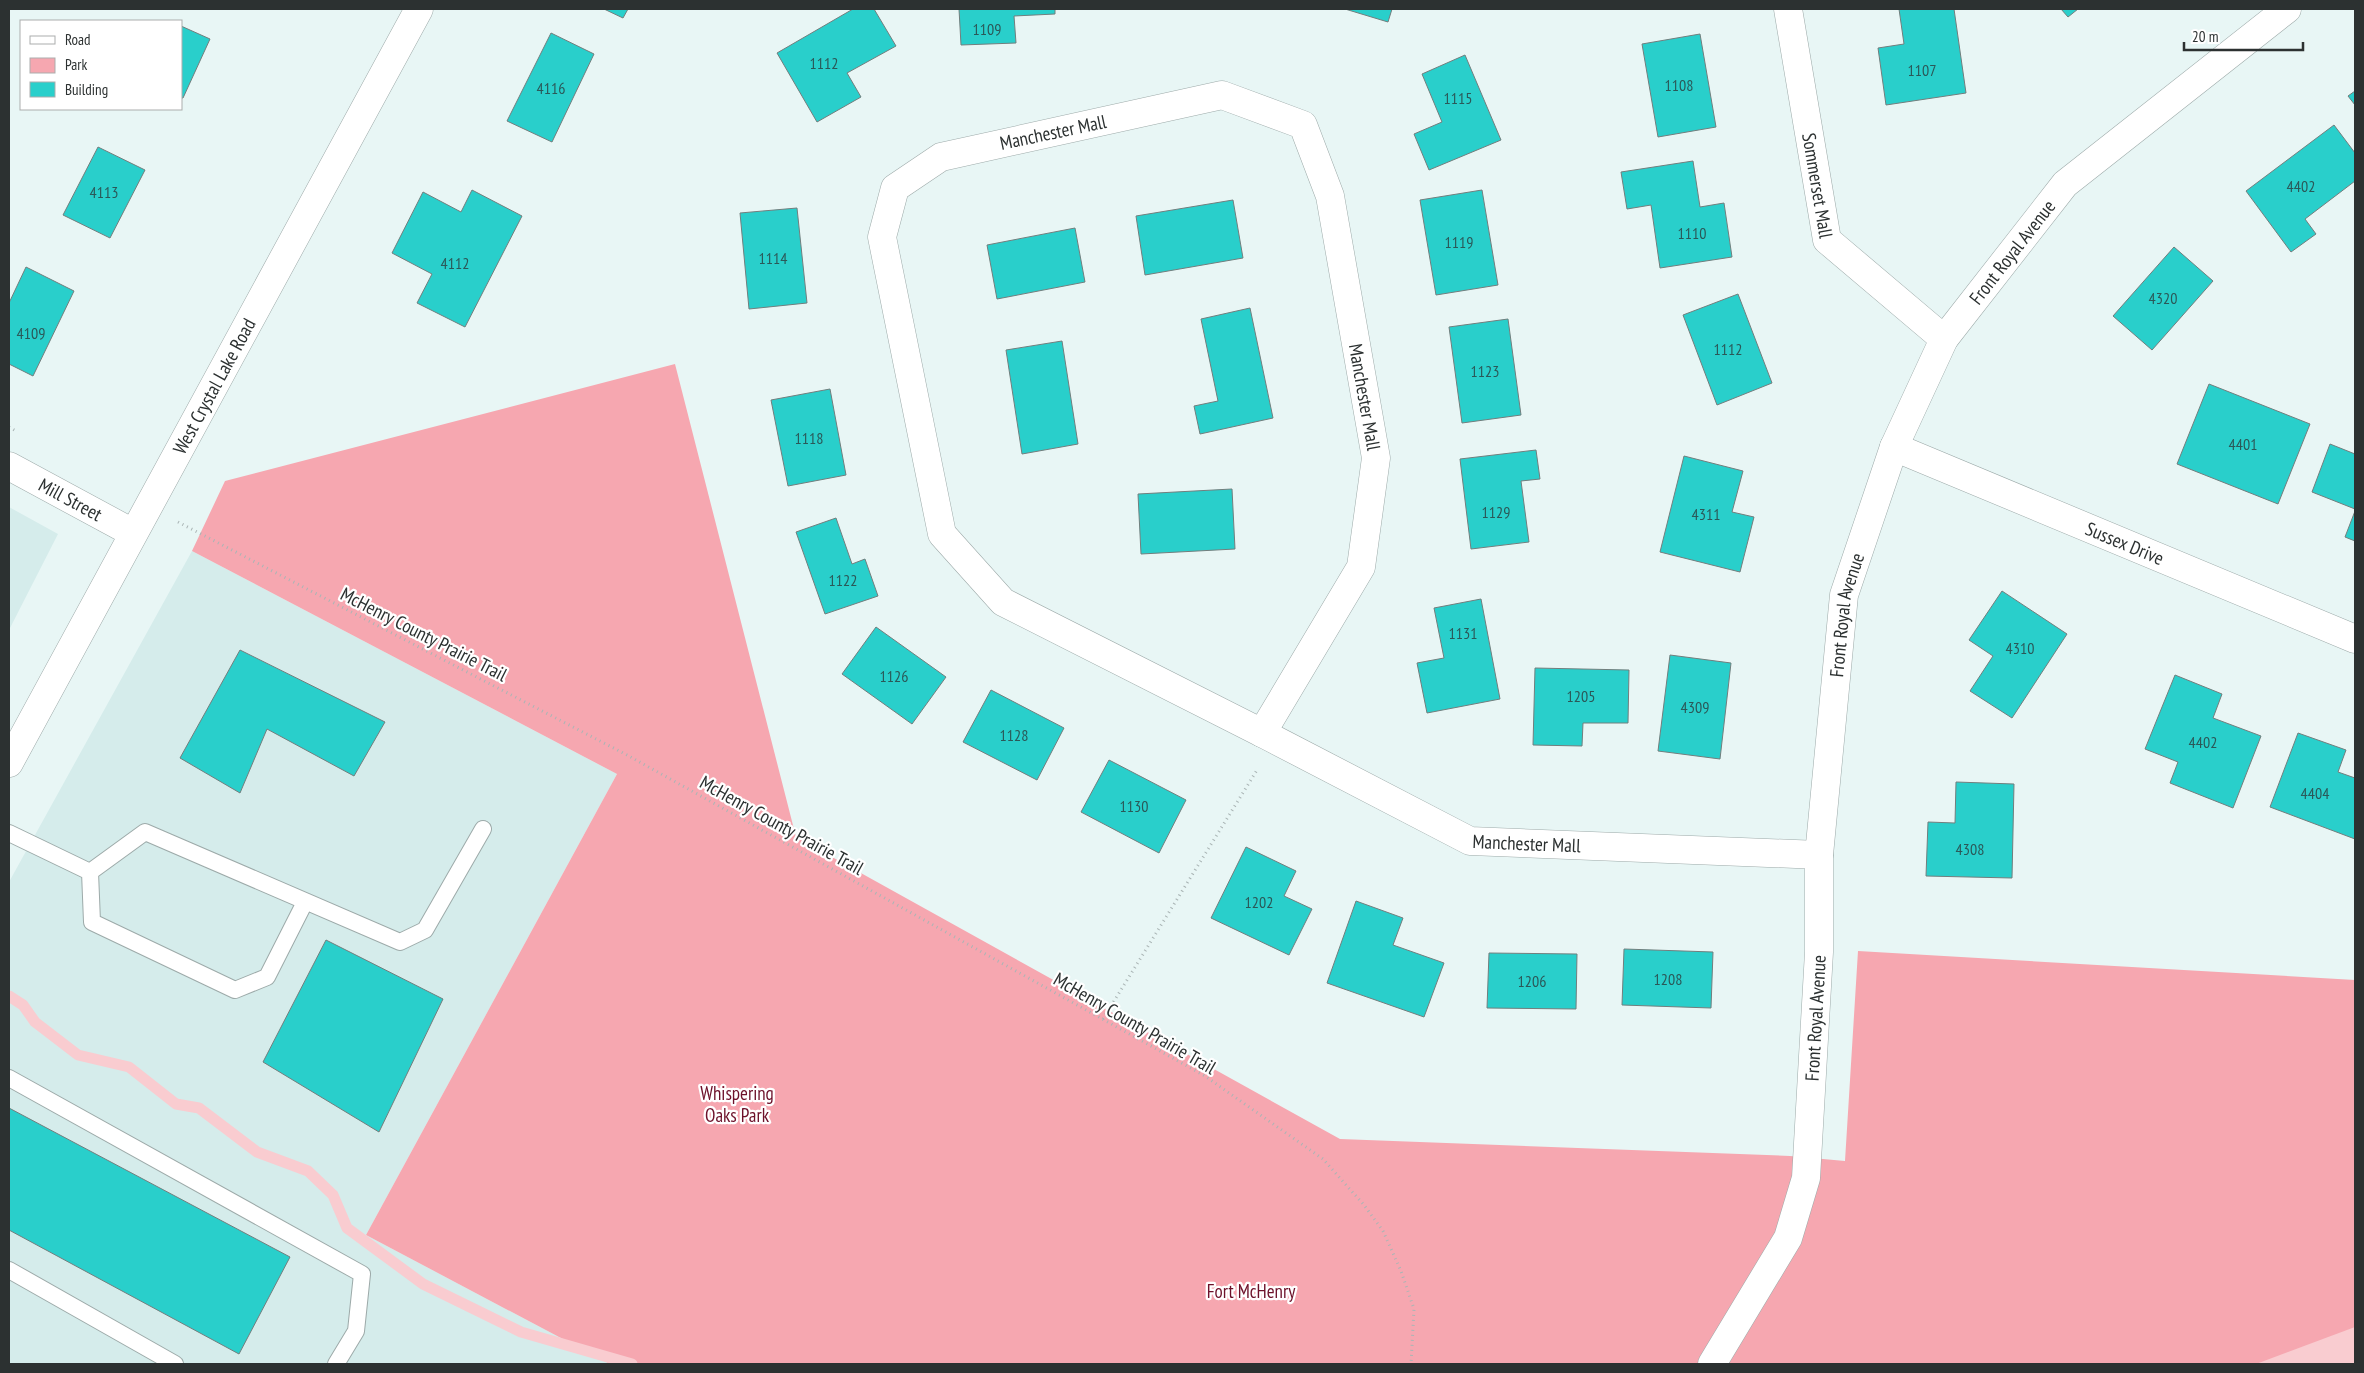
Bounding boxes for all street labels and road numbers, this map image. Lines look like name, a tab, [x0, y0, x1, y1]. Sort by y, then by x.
street label: Manchester Mall	[998, 109, 1109, 155]
street label: Sommerset Mall	[1797, 131, 1839, 240]
street label: Front Royal Avenue	[1964, 195, 2060, 309]
street label: West Crystal Lake Road	[167, 314, 261, 458]
street label: Manchester Mall	[1344, 342, 1386, 453]
street label: Mill Street	[35, 472, 107, 526]
street label: Sussex Drive	[2082, 516, 2168, 570]
street label: Front Royal Avenue	[1824, 550, 1869, 678]
street label: McHenry County Prairie Trail	[337, 582, 512, 687]
street label: McHenry County Prairie Trail	[696, 770, 869, 880]
street label: Manchester Mall	[1472, 829, 1582, 857]
street label: Front Royal Avenue	[1800, 954, 1831, 1082]
street label: McHenry County Prairie Trail	[1049, 967, 1221, 1080]

